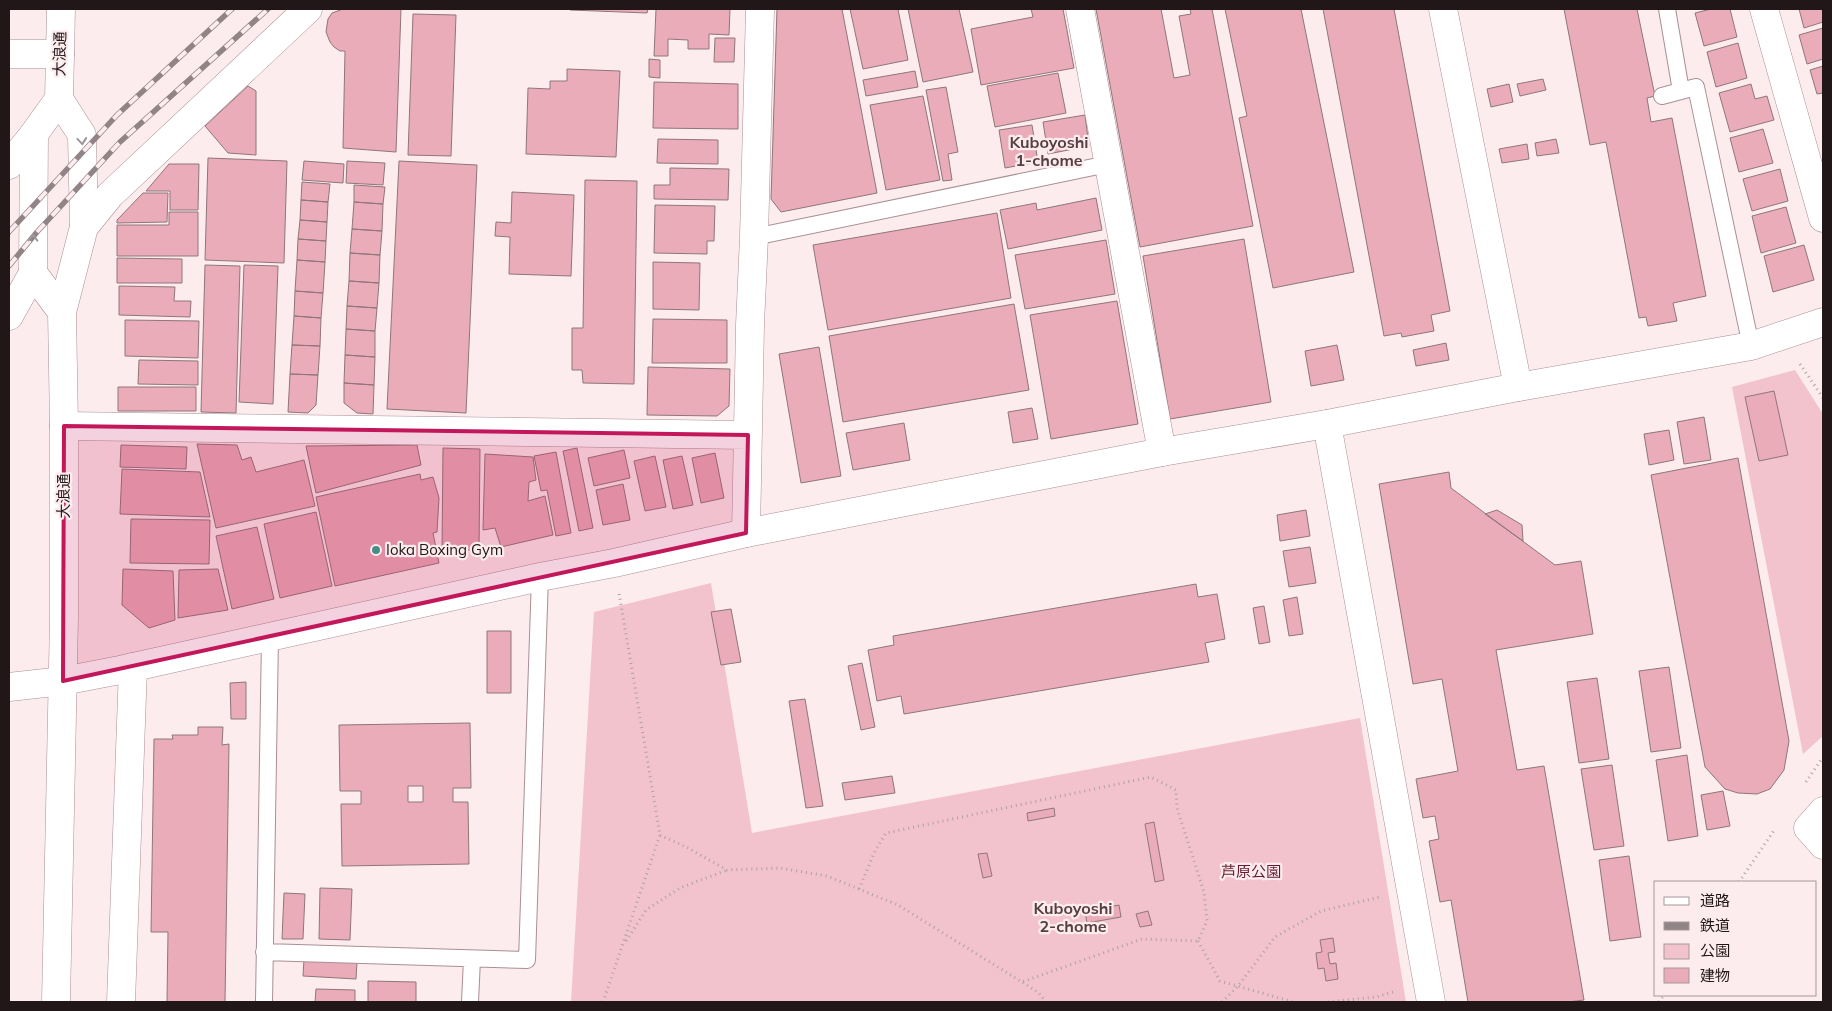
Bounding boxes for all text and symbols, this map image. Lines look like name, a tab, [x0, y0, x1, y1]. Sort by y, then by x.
street label: 大浪通	[50, 31, 69, 77]
district label: Kuboyoshi 1-chome	[1009, 132, 1089, 170]
one-way arrow	[76, 138, 87, 146]
one-way arrow	[28, 233, 38, 241]
street label: 大浪通	[54, 473, 73, 519]
place label: Ioka Boxing Gym	[386, 540, 503, 559]
marker: Ioka Boxing Gym	[370, 544, 382, 556]
park label: 芦原公園	[1221, 862, 1281, 881]
legend	[1654, 881, 1817, 996]
text: 道路	[1700, 891, 1730, 910]
district label: Kuboyoshi 2-chome	[1033, 898, 1113, 936]
text: 鉄道	[1700, 916, 1730, 935]
text: 公園	[1700, 941, 1730, 960]
text: 建物	[1700, 966, 1730, 985]

